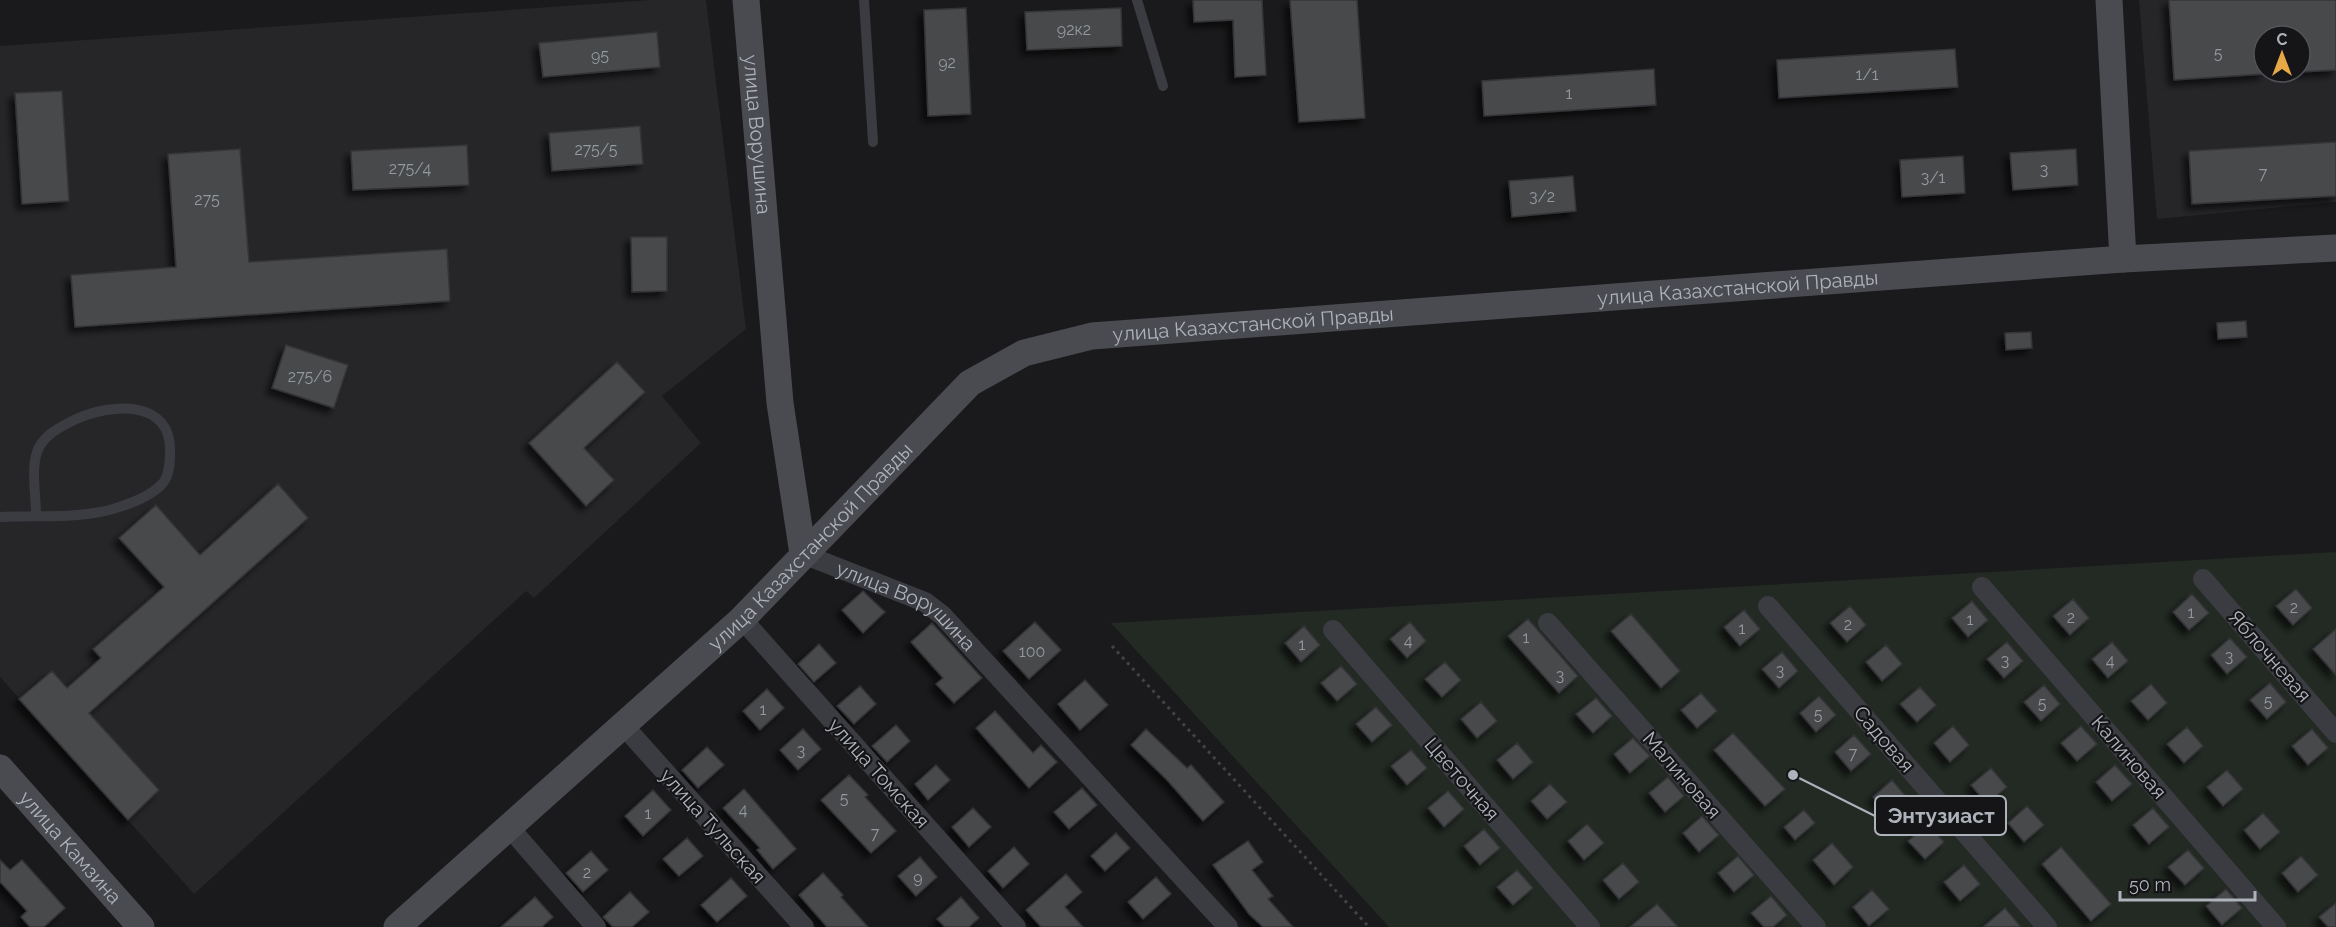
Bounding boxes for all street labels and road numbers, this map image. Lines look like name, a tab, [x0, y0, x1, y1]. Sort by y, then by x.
street label: улица Ворушина	[739, 54, 776, 215]
street label: улица Казахстанской Правды	[1596, 265, 1879, 310]
street label: улица Казахстанской Правды	[1112, 302, 1394, 346]
street label: улица Казахстанской Правды	[703, 438, 918, 655]
street label: улица Ворушина	[833, 556, 981, 656]
street label: Яблочневая	[2224, 605, 2316, 707]
street label: Садовая	[1849, 701, 1919, 777]
street label: Калиновая	[2086, 710, 2172, 804]
street label: улица Томская	[823, 713, 935, 833]
street label: Малиновая	[1638, 727, 1726, 823]
street label: Цветочная	[1420, 733, 1504, 825]
street label: улица Тульская	[655, 764, 771, 888]
street label: улица Камзина	[14, 786, 127, 909]

